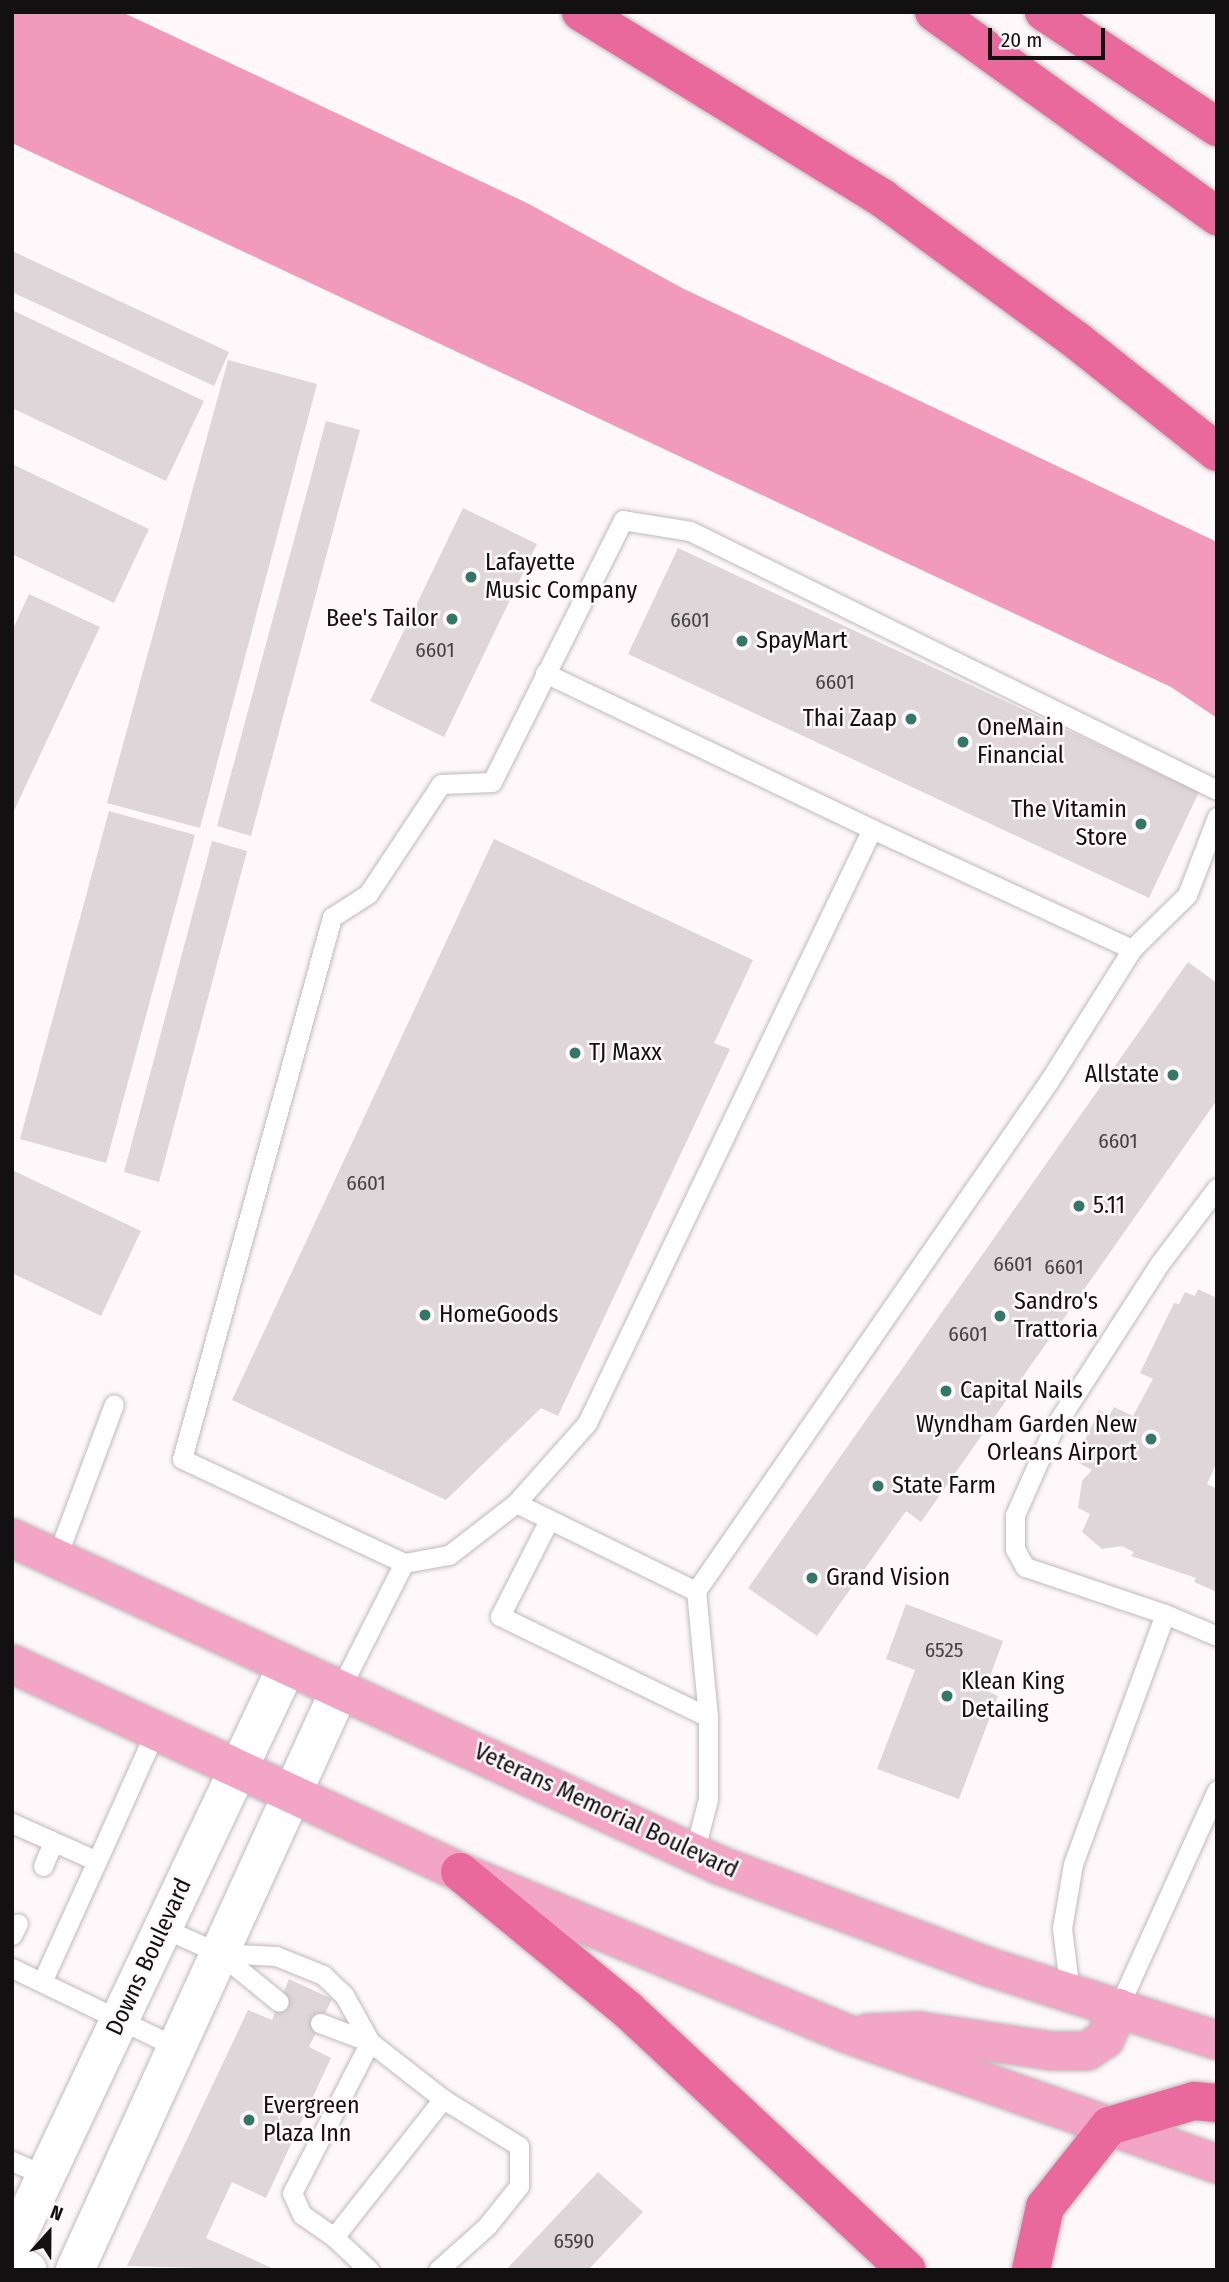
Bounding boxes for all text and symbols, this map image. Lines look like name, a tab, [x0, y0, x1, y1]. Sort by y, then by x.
scale bar	[991, 14, 1108, 58]
text: 20 m	[1001, 27, 1042, 53]
place label: Lafayette Music Company	[485, 549, 637, 605]
marker: Lafayette Music Company	[463, 569, 479, 585]
place label: Bee's Tailor	[326, 605, 438, 633]
house number: 6601	[670, 607, 710, 633]
marker: Bee's Tailor	[444, 611, 460, 627]
place label: SpayMart	[756, 627, 848, 655]
marker: SpayMart	[734, 633, 750, 649]
house number: 6601	[415, 637, 455, 663]
house number: 6601	[815, 669, 855, 695]
place label: Thai Zaap	[803, 705, 897, 733]
marker: Thai Zaap	[903, 711, 919, 727]
place label: OneMain Financial	[977, 714, 1064, 770]
marker: OneMain Financial	[955, 734, 971, 750]
place label: The Vitamin Store	[1011, 796, 1127, 852]
marker: The Vitamin Store	[1133, 816, 1149, 832]
place label: TJ Maxx	[589, 1039, 662, 1067]
marker: TJ Maxx	[567, 1045, 583, 1061]
place label: Allstate	[1085, 1061, 1159, 1089]
marker: Allstate	[1165, 1067, 1181, 1083]
house number: 6601	[1098, 1128, 1138, 1154]
house number: 6601	[346, 1170, 386, 1196]
place label: 5.11	[1093, 1192, 1125, 1220]
marker: 5.11	[1071, 1198, 1087, 1214]
house number: 6601	[993, 1251, 1033, 1277]
house number: 6601	[1044, 1254, 1084, 1280]
place label: Sandro's Trattoria	[1014, 1288, 1098, 1344]
place label: HomeGoods	[439, 1301, 559, 1329]
marker: HomeGoods	[417, 1307, 433, 1323]
marker: Sandro's Trattoria	[992, 1308, 1008, 1324]
house number: 6601	[948, 1321, 988, 1347]
place label: Capital Nails	[960, 1377, 1083, 1405]
marker: Capital Nails	[938, 1383, 954, 1399]
place label: Wyndham Garden New Orleans Airport	[916, 1411, 1137, 1467]
marker: Wyndham Garden New Orleans Airport	[1143, 1431, 1159, 1447]
place label: State Farm	[892, 1472, 996, 1500]
marker: State Farm	[870, 1478, 886, 1494]
place label: Grand Vision	[826, 1564, 950, 1592]
marker: Grand Vision	[804, 1570, 820, 1586]
house number: 6525	[925, 1637, 963, 1663]
place label: Klean King Detailing	[961, 1668, 1064, 1724]
marker: Klean King Detailing	[939, 1688, 955, 1704]
street label: Veterans Memorial Boulevard	[470, 1737, 742, 1885]
street label: Downs Boulevard	[100, 1874, 198, 2040]
place label: Evergreen Plaza Inn	[263, 2092, 360, 2148]
marker: Evergreen Plaza Inn	[241, 2112, 257, 2128]
north arrow	[14, 2198, 84, 2268]
text: N	[47, 2200, 66, 2226]
house number: 6590	[554, 2228, 594, 2254]

